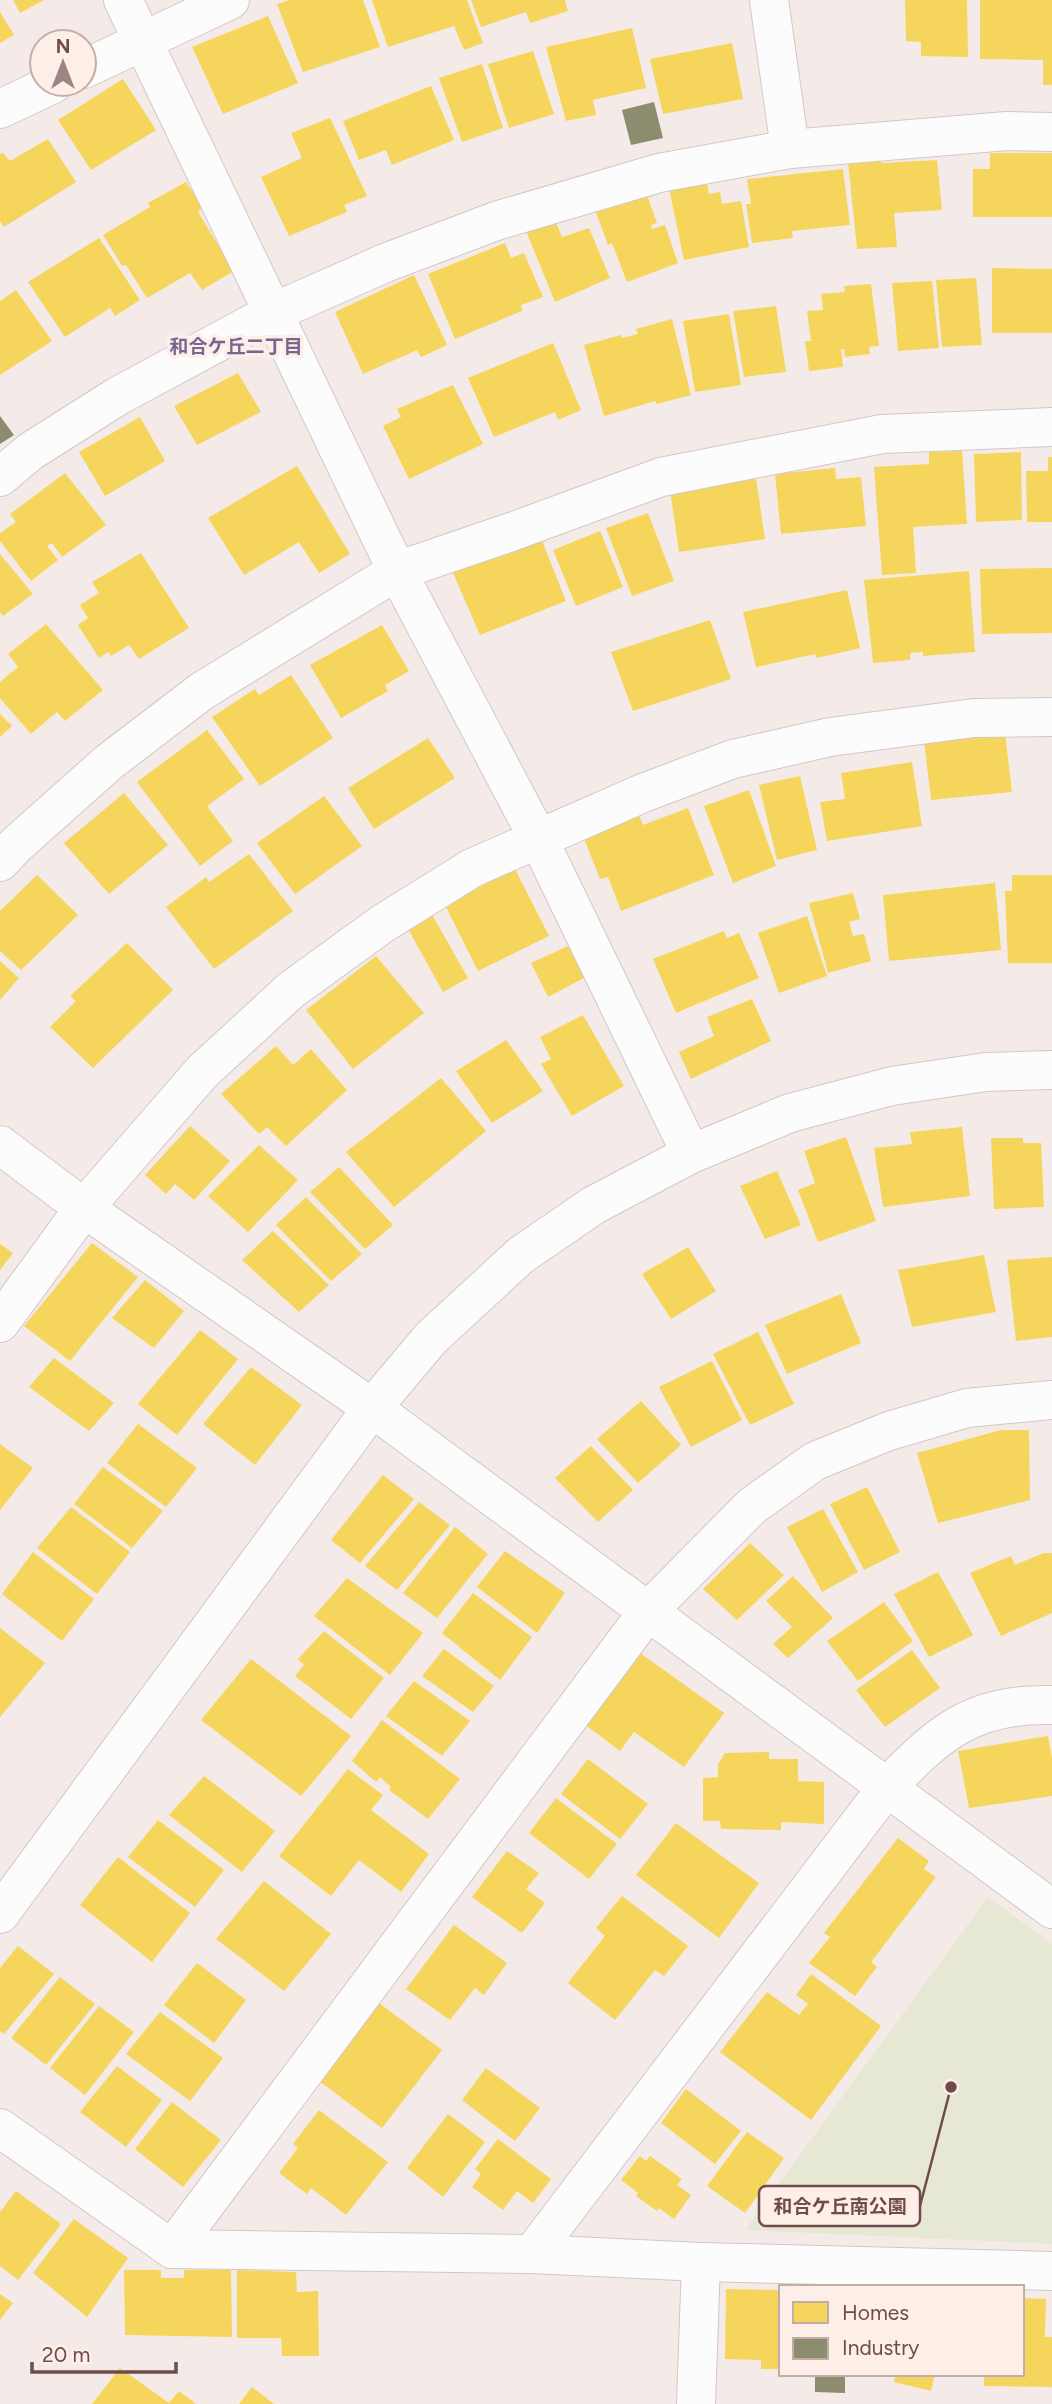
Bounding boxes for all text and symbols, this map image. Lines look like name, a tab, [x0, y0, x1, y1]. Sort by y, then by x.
north arrow	[28, 28, 98, 98]
text: N	[56, 35, 70, 58]
district label: 和合ケ丘二丁目	[169, 335, 303, 358]
callout: 和合ケ丘南公園	[759, 2186, 920, 2226]
text: 和合ケ丘南公園	[773, 2195, 907, 2218]
legend	[779, 2285, 1024, 2376]
text: Homes	[842, 2300, 909, 2325]
scale bar	[32, 2330, 175, 2374]
text: Industry	[842, 2335, 919, 2360]
text: 20 m	[42, 2342, 90, 2367]

